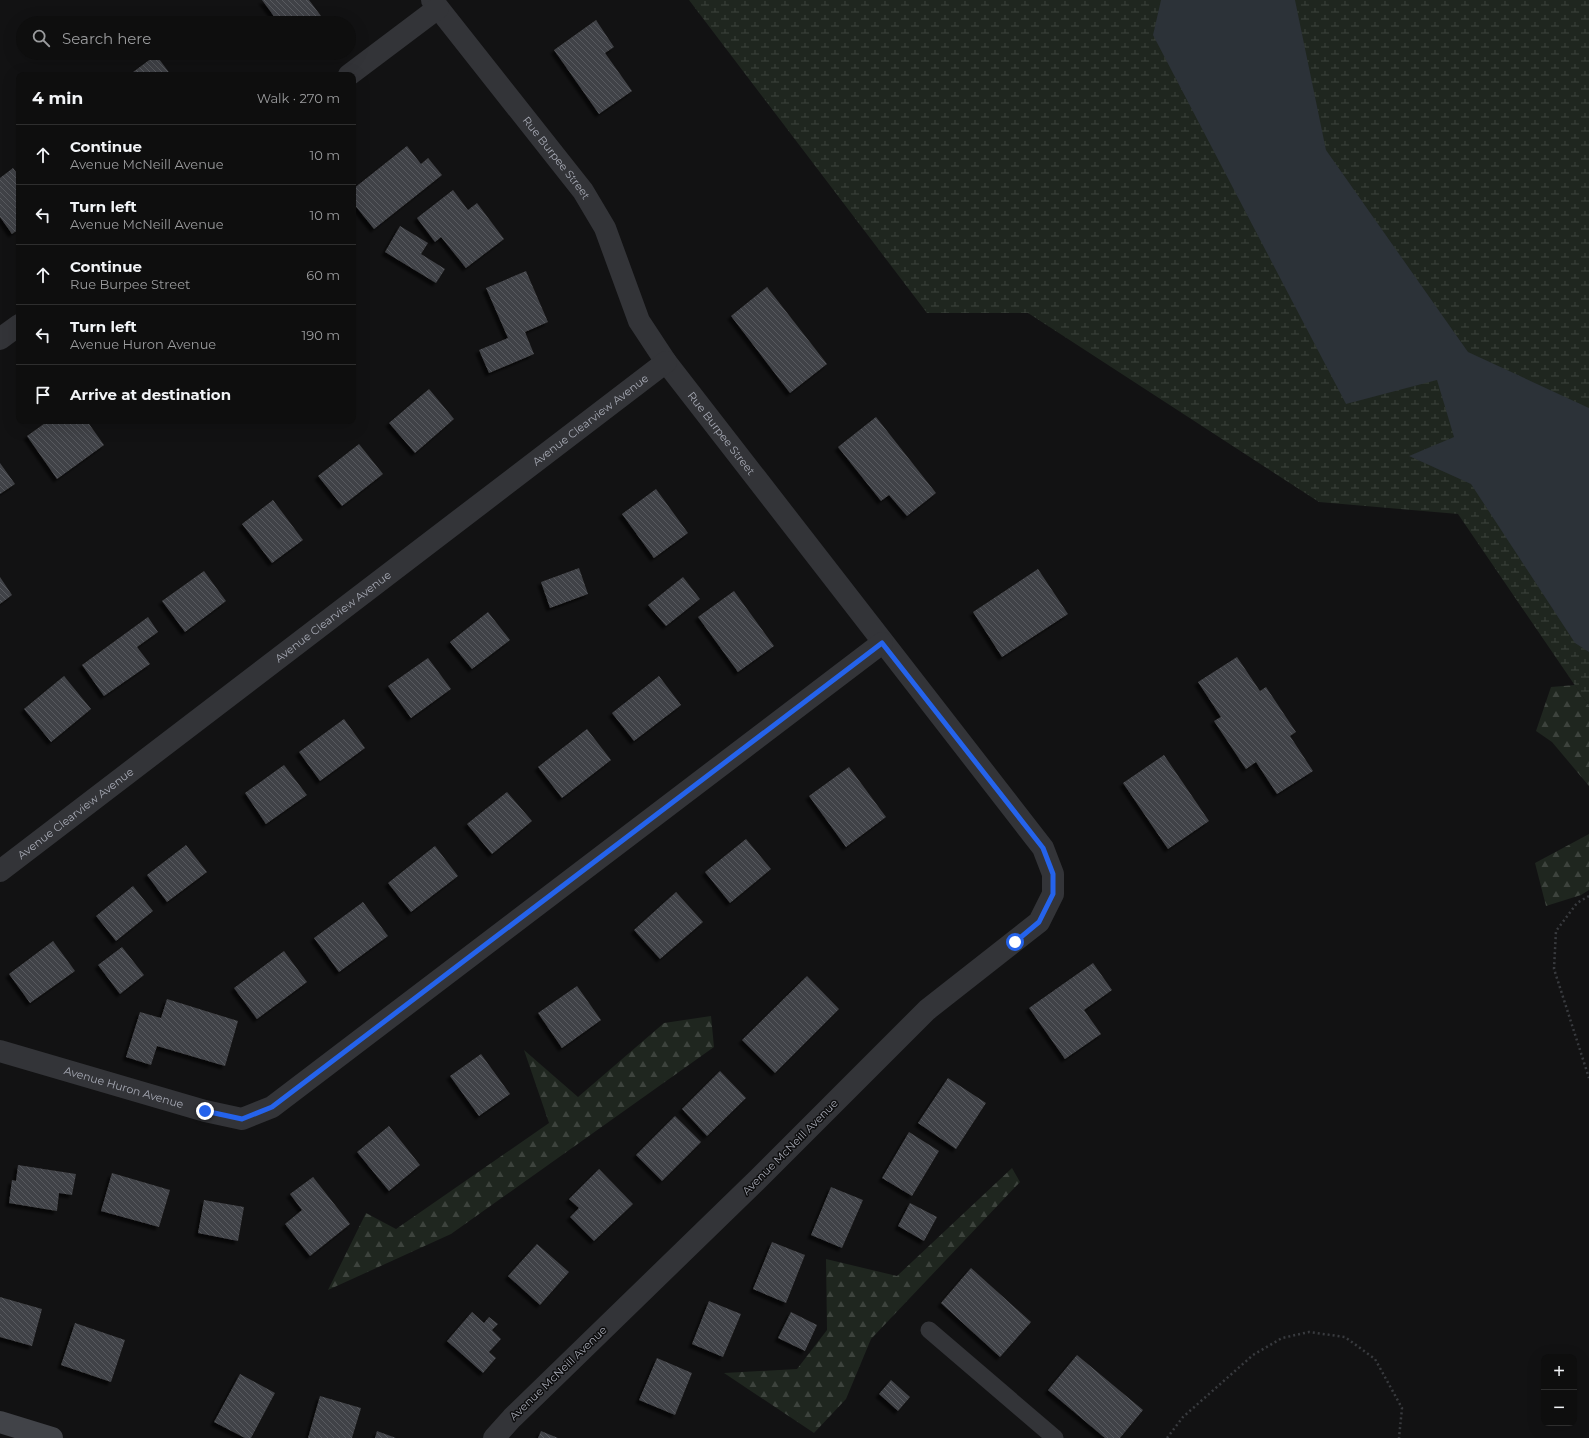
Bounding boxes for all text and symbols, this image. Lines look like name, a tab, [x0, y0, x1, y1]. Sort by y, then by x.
search box	[16, 16, 356, 60]
icon: search	[30, 27, 52, 49]
text: Search here	[62, 29, 151, 48]
text: 4 min	[32, 88, 83, 108]
text: Walk · 270 m	[257, 90, 340, 106]
street label: Rue Burpee Street	[520, 113, 594, 202]
text: Continue	[70, 137, 142, 156]
icon: ahead	[32, 144, 54, 166]
text: 10 m	[310, 147, 340, 163]
text: Avenue McNeill Avenue	[70, 156, 224, 172]
text: Turn left	[70, 197, 137, 216]
icon: left	[32, 204, 54, 226]
text: 10 m	[310, 207, 340, 223]
text: Avenue McNeill Avenue	[70, 216, 224, 232]
text: Continue	[70, 257, 142, 276]
icon: ahead	[32, 264, 54, 286]
text: 60 m	[306, 267, 340, 283]
text: Rue Burpee Street	[70, 276, 190, 292]
text: Turn left	[70, 317, 137, 336]
icon: left	[32, 324, 54, 346]
text: 190 m	[302, 327, 340, 343]
text: Avenue Huron Avenue	[70, 336, 216, 352]
street label: Avenue Clearview Avenue	[529, 371, 651, 469]
icon: arrive	[32, 384, 54, 406]
text: Arrive at destination	[70, 385, 231, 404]
street label: Rue Burpee Street	[685, 389, 758, 478]
street label: Avenue Clearview Avenue	[272, 568, 394, 665]
street label: Avenue Clearview Avenue	[15, 764, 137, 862]
route start	[1006, 933, 1024, 951]
street label: Avenue Huron Avenue	[62, 1063, 186, 1111]
street label: Avenue McNeill Avenue	[739, 1096, 841, 1198]
route end	[196, 1102, 214, 1120]
street label: Avenue McNeill Avenue	[506, 1323, 610, 1423]
map controls	[1541, 1354, 1577, 1426]
button: +	[1541, 1354, 1577, 1390]
button: −	[1541, 1390, 1577, 1426]

